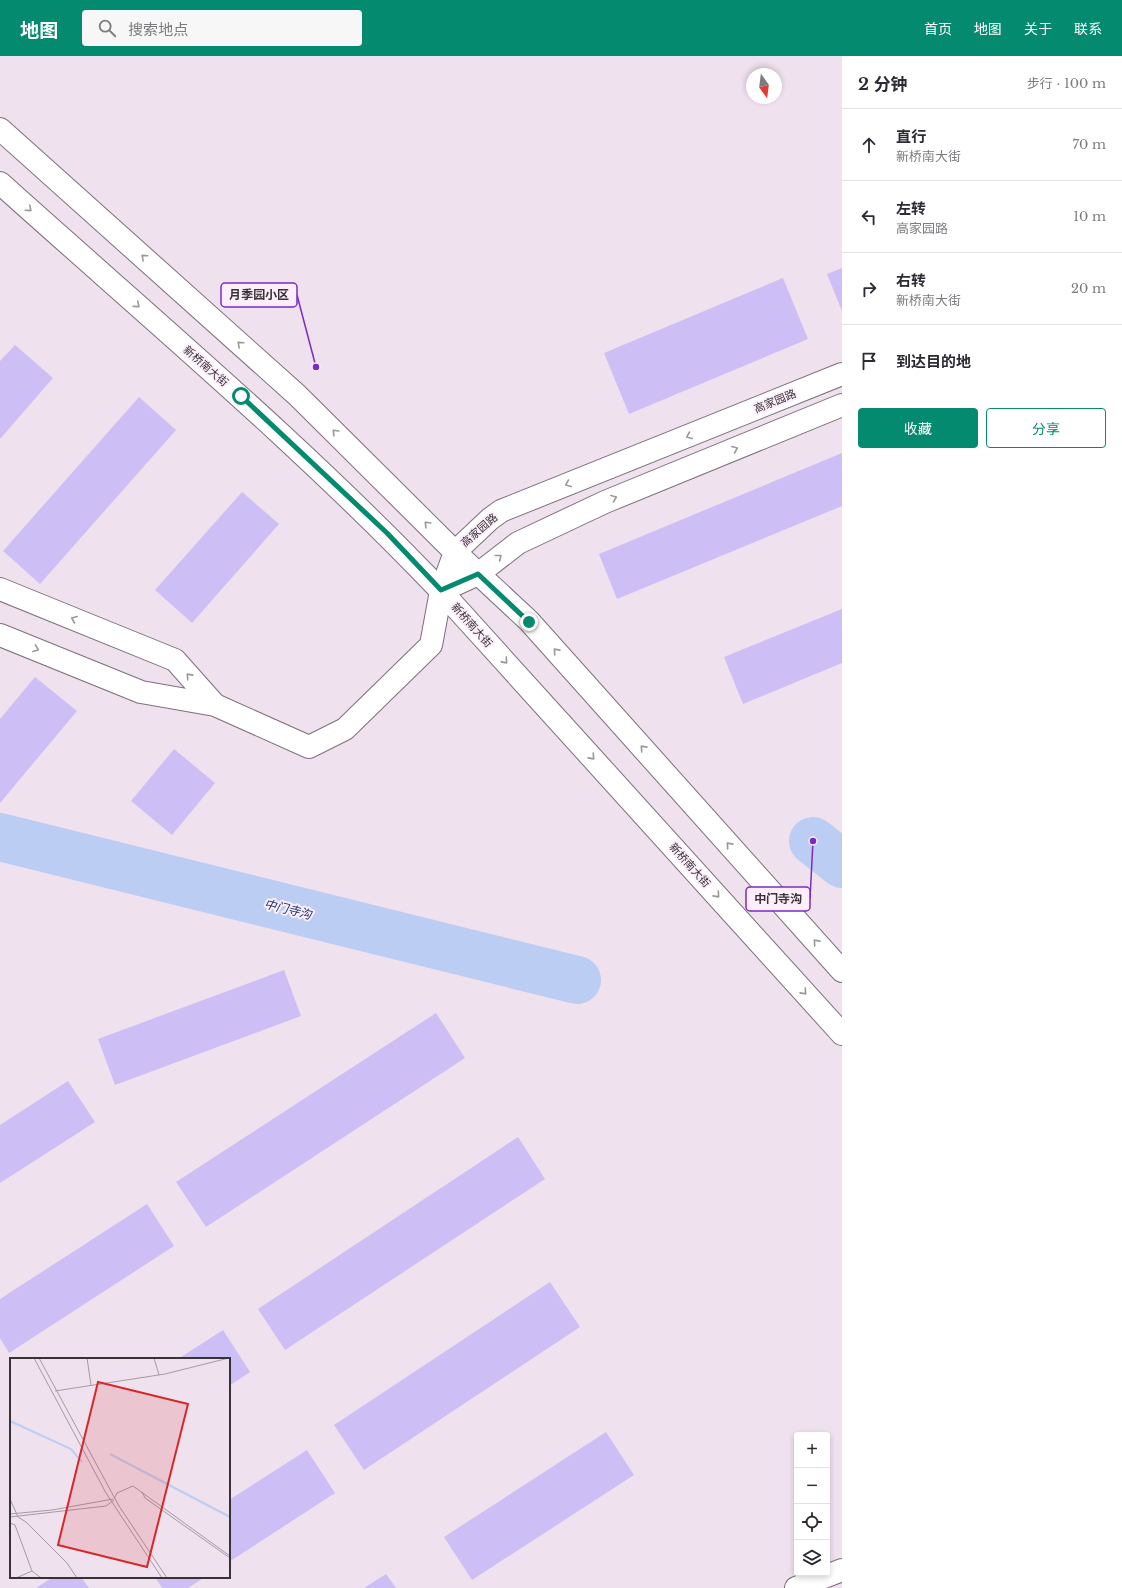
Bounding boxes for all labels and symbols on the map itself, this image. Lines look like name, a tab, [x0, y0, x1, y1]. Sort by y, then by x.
north arrow	[746, 68, 782, 104]
one-way arrow	[24, 204, 32, 212]
one-way arrow	[141, 254, 148, 261]
callout: 月季园小区	[221, 283, 297, 307]
text: 月季园小区	[229, 287, 289, 302]
one-way arrow	[132, 300, 139, 307]
one-way arrow	[237, 341, 245, 348]
street label: 新桥南大街	[181, 343, 231, 389]
street label: 高家园路	[752, 386, 798, 416]
route start	[232, 387, 250, 405]
one-way arrow	[332, 430, 340, 437]
one-way arrow	[685, 431, 692, 439]
one-way arrow	[730, 446, 738, 454]
one-way arrow	[565, 480, 572, 488]
one-way arrow	[611, 495, 618, 503]
street label: 高家园路	[458, 510, 500, 550]
one-way arrow	[424, 521, 432, 529]
one-way arrow	[494, 555, 501, 562]
street label: 新桥南大街	[448, 600, 496, 650]
route end	[520, 613, 538, 631]
one-way arrow	[71, 616, 78, 624]
one-way arrow	[33, 645, 40, 653]
one-way arrow	[553, 648, 560, 656]
one-way arrow	[500, 656, 508, 664]
one-way arrow	[187, 673, 194, 681]
one-way arrow	[640, 745, 647, 753]
one-way arrow	[588, 752, 595, 760]
street label: 新桥南大街	[666, 840, 714, 890]
one-way arrow	[727, 842, 734, 850]
callout: 中门寺沟	[746, 887, 810, 911]
one-way arrow	[712, 890, 720, 898]
text: 中门寺沟	[754, 891, 802, 906]
water label: 中门寺沟	[263, 896, 315, 923]
one-way arrow	[814, 939, 821, 946]
one-way arrow	[799, 987, 807, 995]
inset map	[10, 1358, 230, 1578]

